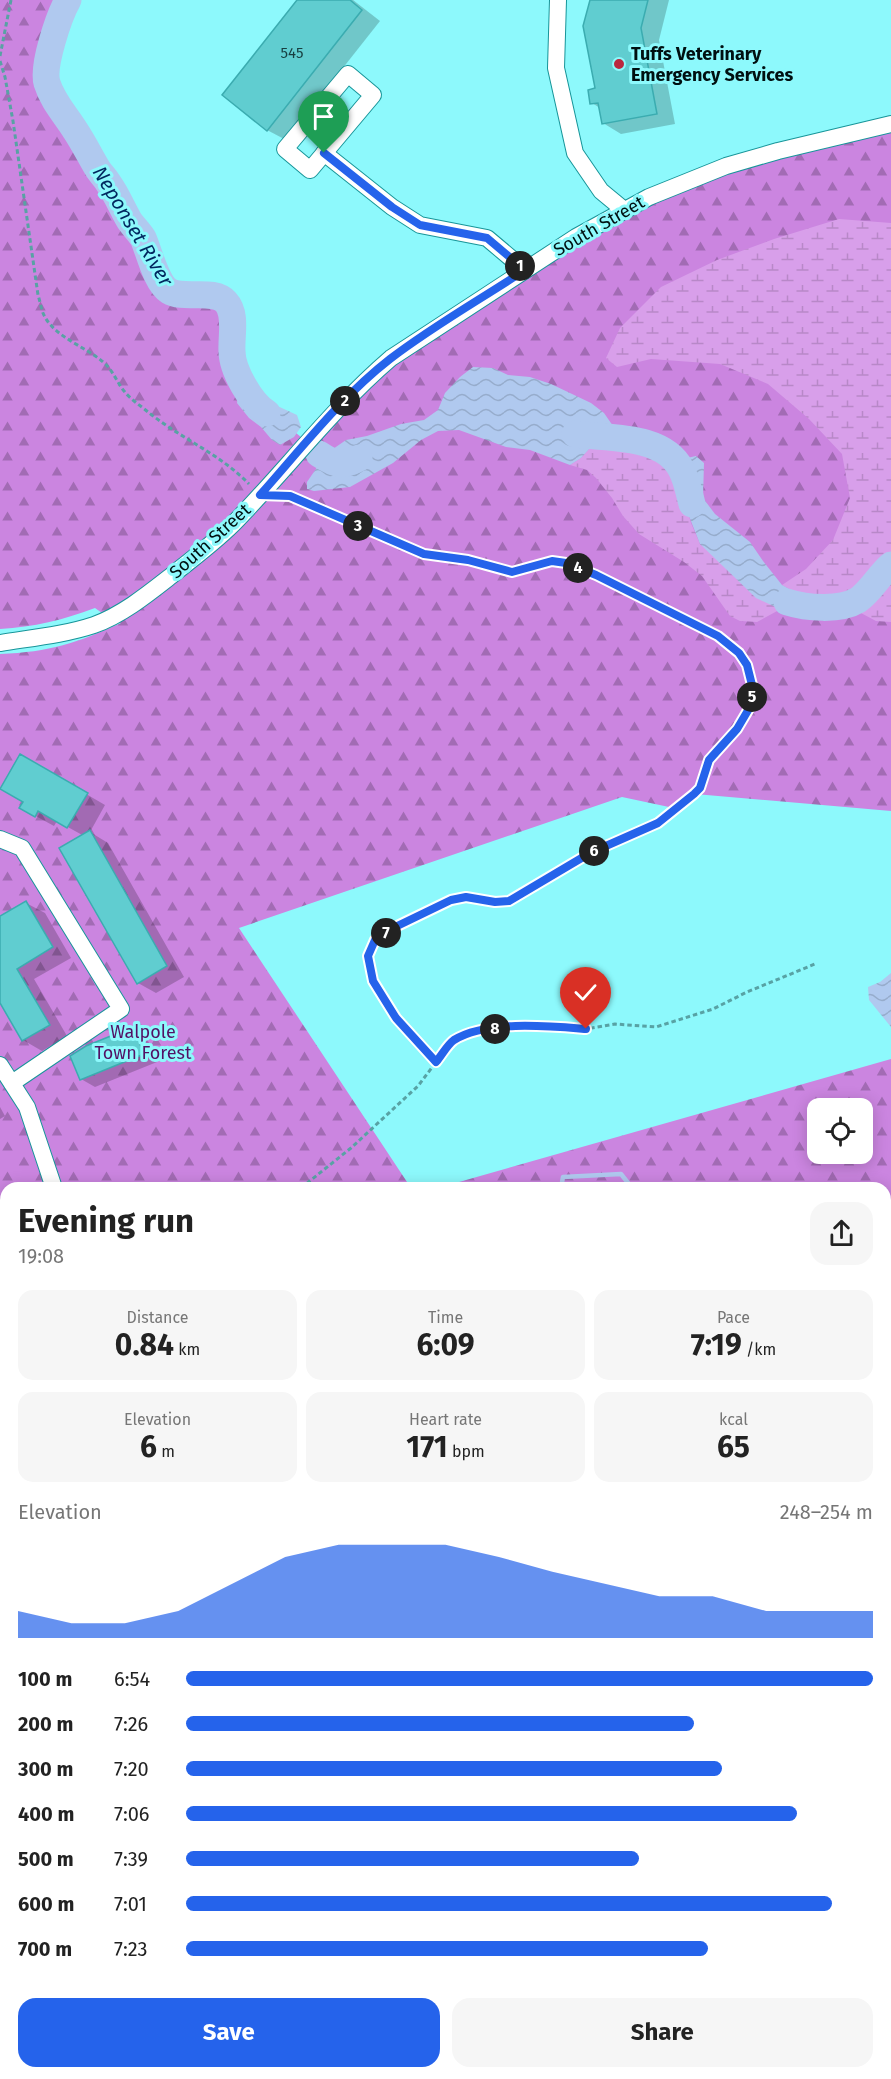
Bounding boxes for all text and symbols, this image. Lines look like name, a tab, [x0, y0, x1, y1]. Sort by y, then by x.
place label: Tuffs Veterinary Emergency Services	[631, 43, 793, 86]
house number: 545	[281, 44, 303, 62]
marker: Tuffs Veterinary Emergency Services	[612, 57, 626, 71]
pin	[298, 91, 349, 153]
icon: arrive	[307, 100, 340, 133]
water label: Neponset River	[88, 162, 179, 291]
street label: South Street	[550, 191, 649, 261]
pin: 1	[505, 251, 535, 281]
text: 1	[516, 256, 524, 275]
pin: 2	[330, 386, 360, 416]
text: 2	[341, 391, 349, 410]
street label: South Street	[165, 499, 255, 583]
pin: 3	[343, 511, 373, 541]
text: 3	[354, 516, 362, 535]
pin: 4	[563, 553, 593, 583]
text: 4	[573, 558, 583, 577]
pin: 5	[737, 682, 767, 712]
text: 5	[748, 687, 756, 706]
pin: 6	[579, 836, 609, 866]
text: 6	[589, 841, 599, 860]
pin: 7	[371, 918, 401, 948]
text: 7	[382, 923, 390, 942]
pin	[560, 967, 611, 1029]
icon: check	[569, 976, 602, 1009]
pin: 8	[480, 1014, 510, 1044]
text: 8	[490, 1019, 500, 1038]
park label: Walpole Town Forest	[95, 1021, 192, 1064]
map controls	[807, 1098, 873, 1164]
button: locate	[807, 1098, 873, 1164]
text: Evening run	[18, 1201, 194, 1241]
button: share	[810, 1202, 873, 1265]
text: 19:08	[18, 1244, 64, 1268]
text: Distance	[126, 1308, 189, 1327]
text: Time	[428, 1308, 463, 1327]
text: Pace	[717, 1308, 750, 1327]
text: 0.84	[115, 1327, 174, 1363]
text: 6:09	[416, 1327, 475, 1363]
text: 7:19	[691, 1327, 742, 1363]
text: km	[174, 1340, 200, 1359]
text: /km	[742, 1340, 776, 1359]
text: Elevation	[124, 1410, 191, 1429]
text: Heart rate	[409, 1410, 482, 1429]
text: kcal	[719, 1410, 748, 1429]
text: 6	[140, 1429, 157, 1465]
text: 171	[406, 1429, 448, 1465]
text: 65	[717, 1429, 750, 1465]
text: m	[157, 1442, 175, 1461]
text: bpm	[448, 1442, 485, 1461]
text: Elevation	[18, 1500, 102, 1524]
text: 248–254 m	[780, 1500, 873, 1524]
text: 100 m	[18, 1667, 72, 1691]
text: 6:54	[114, 1667, 150, 1691]
text: 200 m	[18, 1712, 73, 1736]
text: 7:26	[114, 1712, 148, 1736]
text: 300 m	[18, 1757, 73, 1781]
text: 7:20	[114, 1757, 149, 1781]
text: 400 m	[18, 1802, 74, 1826]
text: 7:06	[114, 1802, 150, 1826]
text: 500 m	[18, 1847, 74, 1871]
text: 7:39	[114, 1847, 148, 1871]
text: 600 m	[18, 1892, 74, 1916]
text: 7:01	[114, 1892, 147, 1916]
text: 700 m	[18, 1937, 72, 1961]
text: 7:23	[114, 1937, 147, 1961]
button: Save	[18, 1998, 440, 2067]
button: Share	[452, 1998, 873, 2067]

